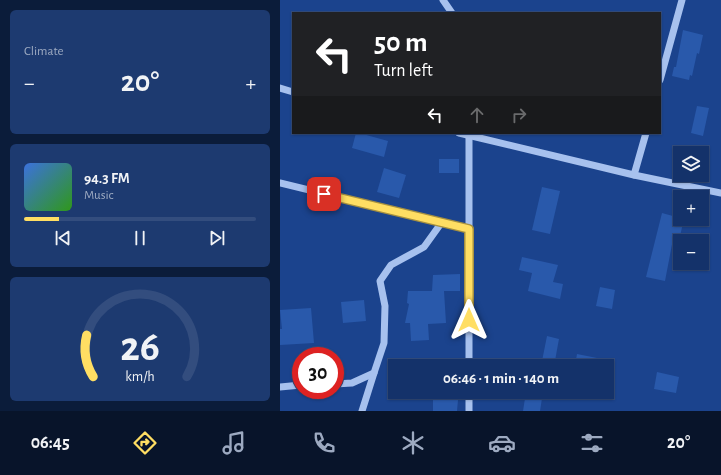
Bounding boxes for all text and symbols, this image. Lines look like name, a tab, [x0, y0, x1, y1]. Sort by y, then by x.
icon: left	[308, 28, 360, 80]
text: 50 m	[374, 29, 428, 57]
text: Climate	[24, 45, 63, 58]
text: Turn left	[374, 62, 433, 80]
text: 20°	[121, 67, 159, 97]
text: −	[24, 72, 35, 94]
text: +	[245, 72, 256, 94]
icon: left	[424, 104, 446, 126]
icon: ahead	[466, 104, 488, 126]
icon: right	[508, 104, 530, 126]
map controls	[673, 146, 709, 270]
button: layers	[673, 146, 709, 182]
text: 94.3 FM	[84, 171, 130, 186]
pin	[307, 177, 341, 211]
icon: arrive	[313, 183, 335, 205]
text: Music	[84, 189, 114, 202]
button: +	[673, 190, 709, 226]
icon: previous	[52, 227, 74, 249]
icon: pause	[129, 227, 151, 249]
icon: next	[206, 227, 228, 249]
button: −	[673, 234, 709, 270]
position arrow	[448, 299, 490, 341]
text: 26	[120, 327, 160, 368]
speed limit sign: 30	[292, 347, 344, 399]
text: km/h	[125, 370, 155, 384]
text: 06:46 · 1 min · 140 m	[443, 371, 559, 386]
icon: directions	[131, 429, 159, 457]
icon: music	[220, 429, 248, 457]
icon: phone	[310, 429, 338, 457]
icon: climate	[399, 429, 427, 457]
icon: car	[488, 429, 516, 457]
icon: filters	[578, 429, 606, 457]
text: 06:45	[31, 434, 70, 452]
text: 20°	[667, 434, 690, 452]

